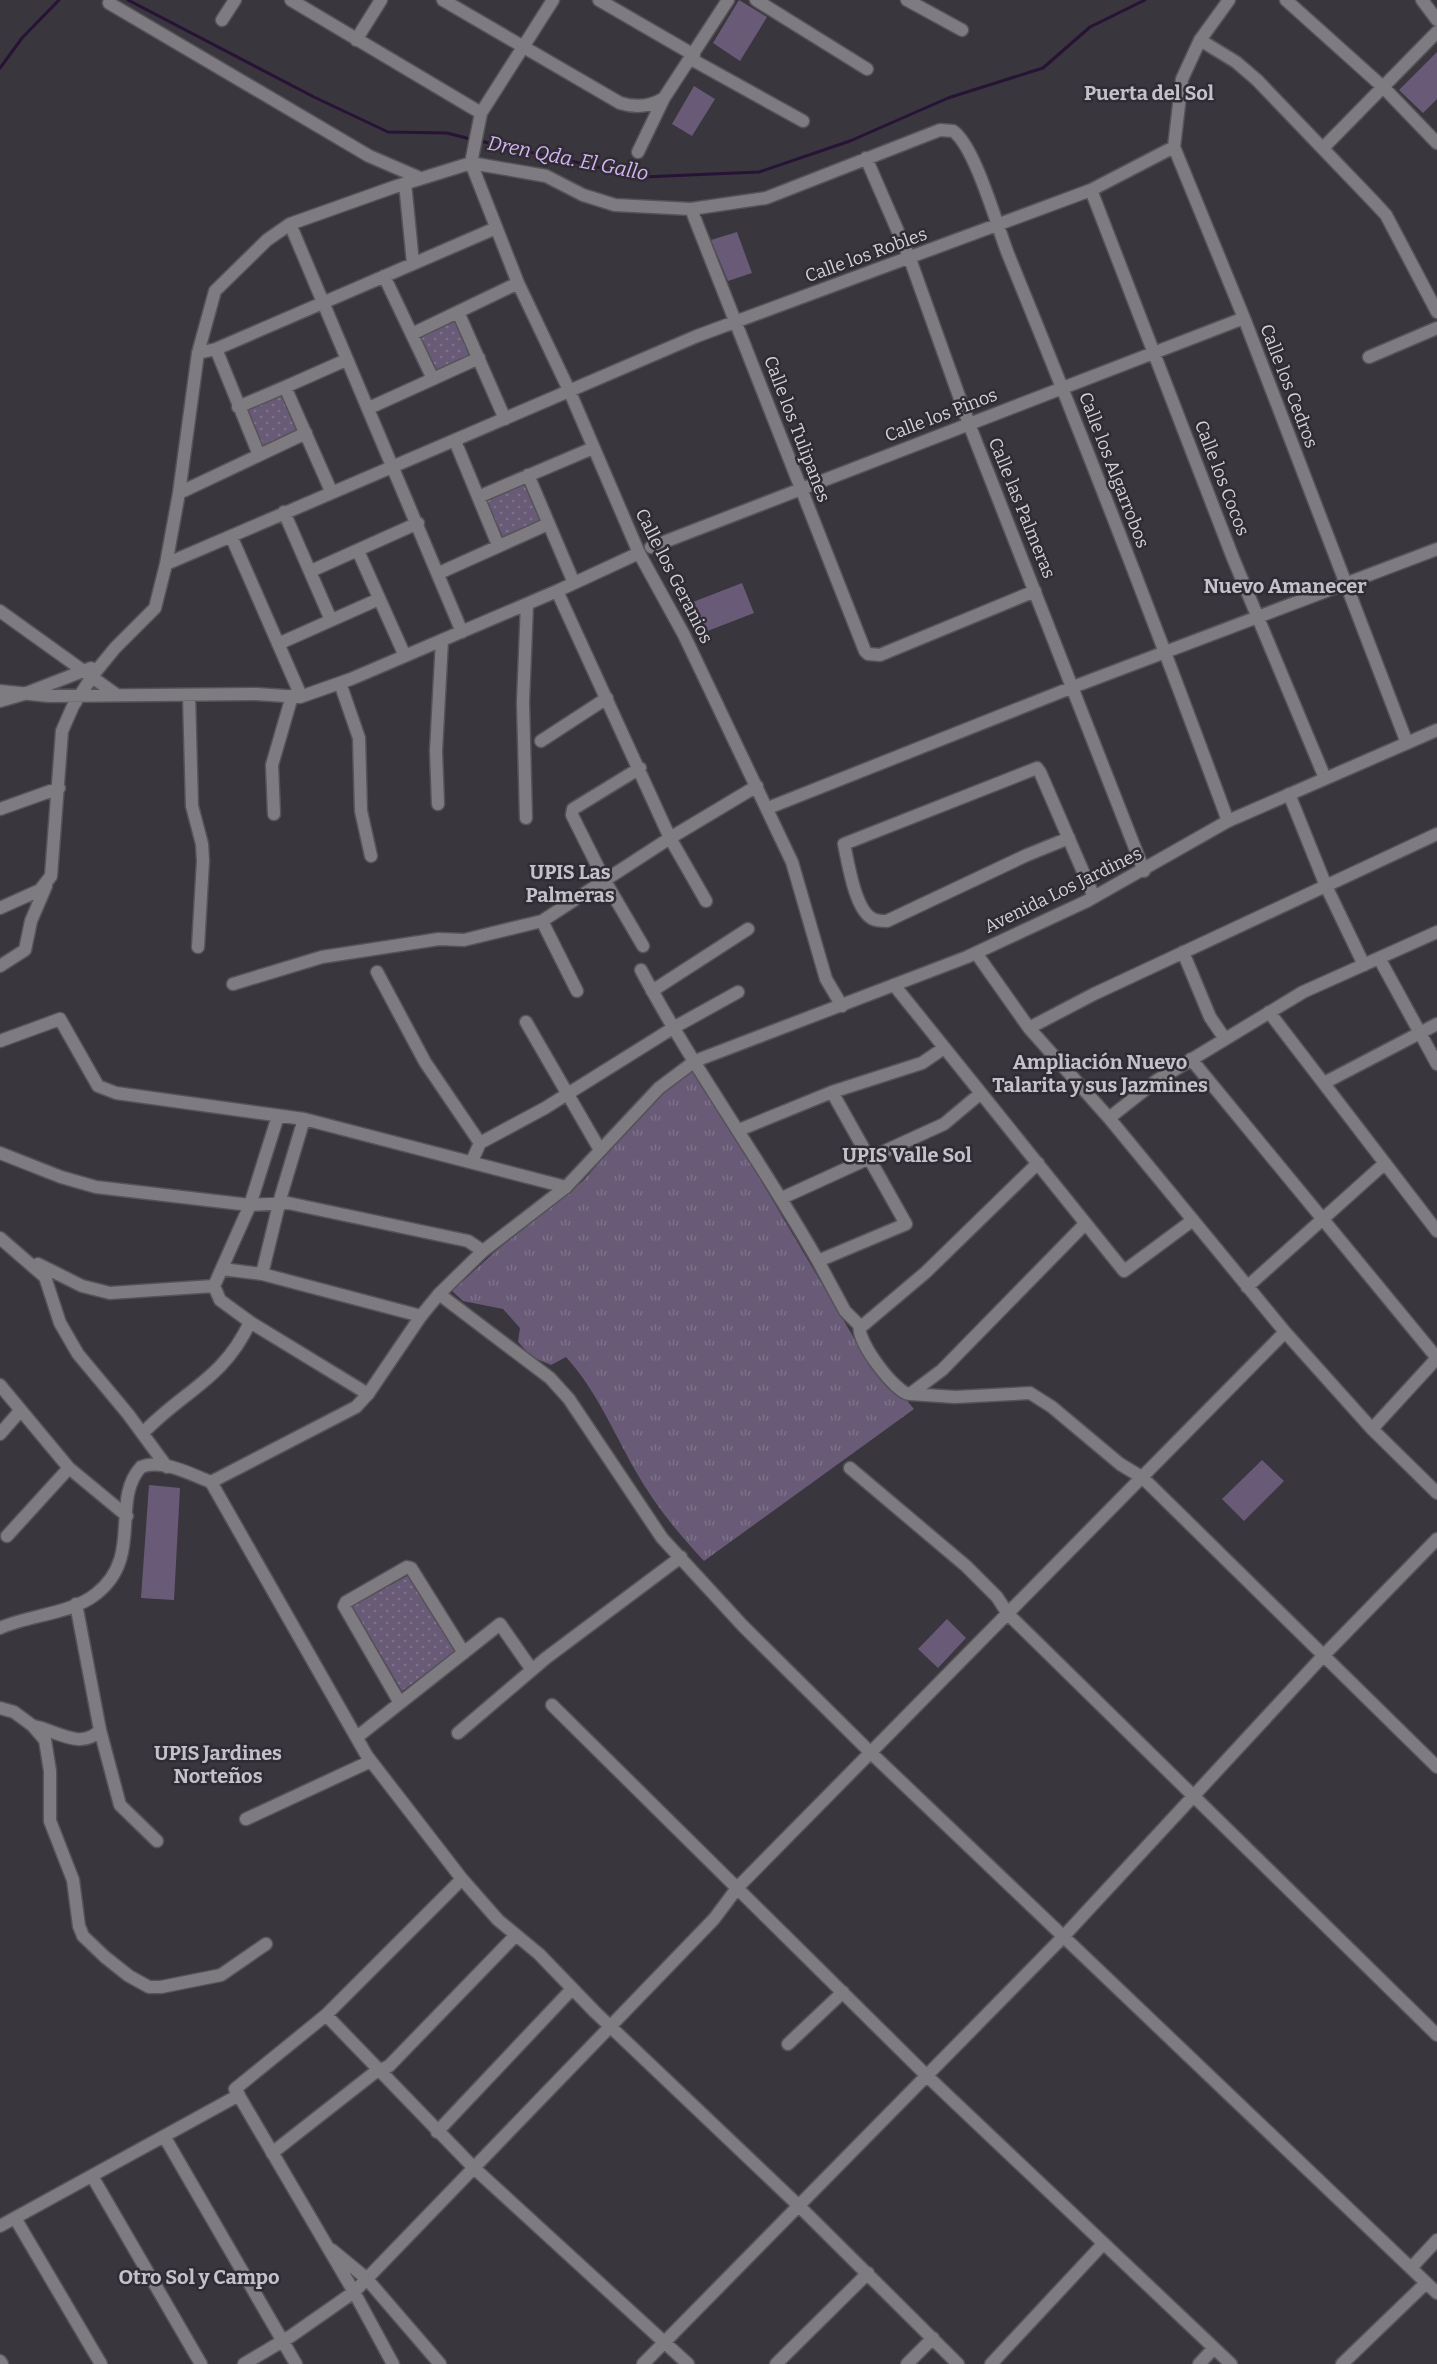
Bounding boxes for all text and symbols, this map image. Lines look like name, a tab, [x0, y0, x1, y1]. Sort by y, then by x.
district label: Puerta del Sol	[1084, 81, 1214, 105]
water label: Dren Qda. El Gallo	[486, 131, 650, 185]
street label: Calle los Robles	[802, 223, 930, 287]
street label: Calle los Cedros	[1255, 321, 1323, 451]
street label: Calle los Tulipanes	[759, 353, 835, 505]
street label: Calle los Pinos	[882, 383, 1000, 447]
street label: Calle los Algarrobos	[1074, 389, 1154, 551]
street label: Calle los Cocos	[1190, 417, 1254, 539]
street label: Calle las Palmeras	[984, 434, 1060, 582]
street label: Calle los Geranios	[630, 505, 718, 647]
district label: Nuevo Amanecer	[1203, 574, 1367, 598]
street label: Avenida Los Jardines	[981, 842, 1145, 938]
district label: UPIS Las Palmeras	[525, 860, 615, 907]
district label: Ampliación Nuevo Talarita y sus Jazmines	[992, 1050, 1208, 1097]
district label: UPIS Valle Sol	[842, 1143, 972, 1167]
district label: UPIS Jardines Norteños	[154, 1741, 282, 1788]
district label: Otro Sol y Campo	[119, 2265, 279, 2289]

